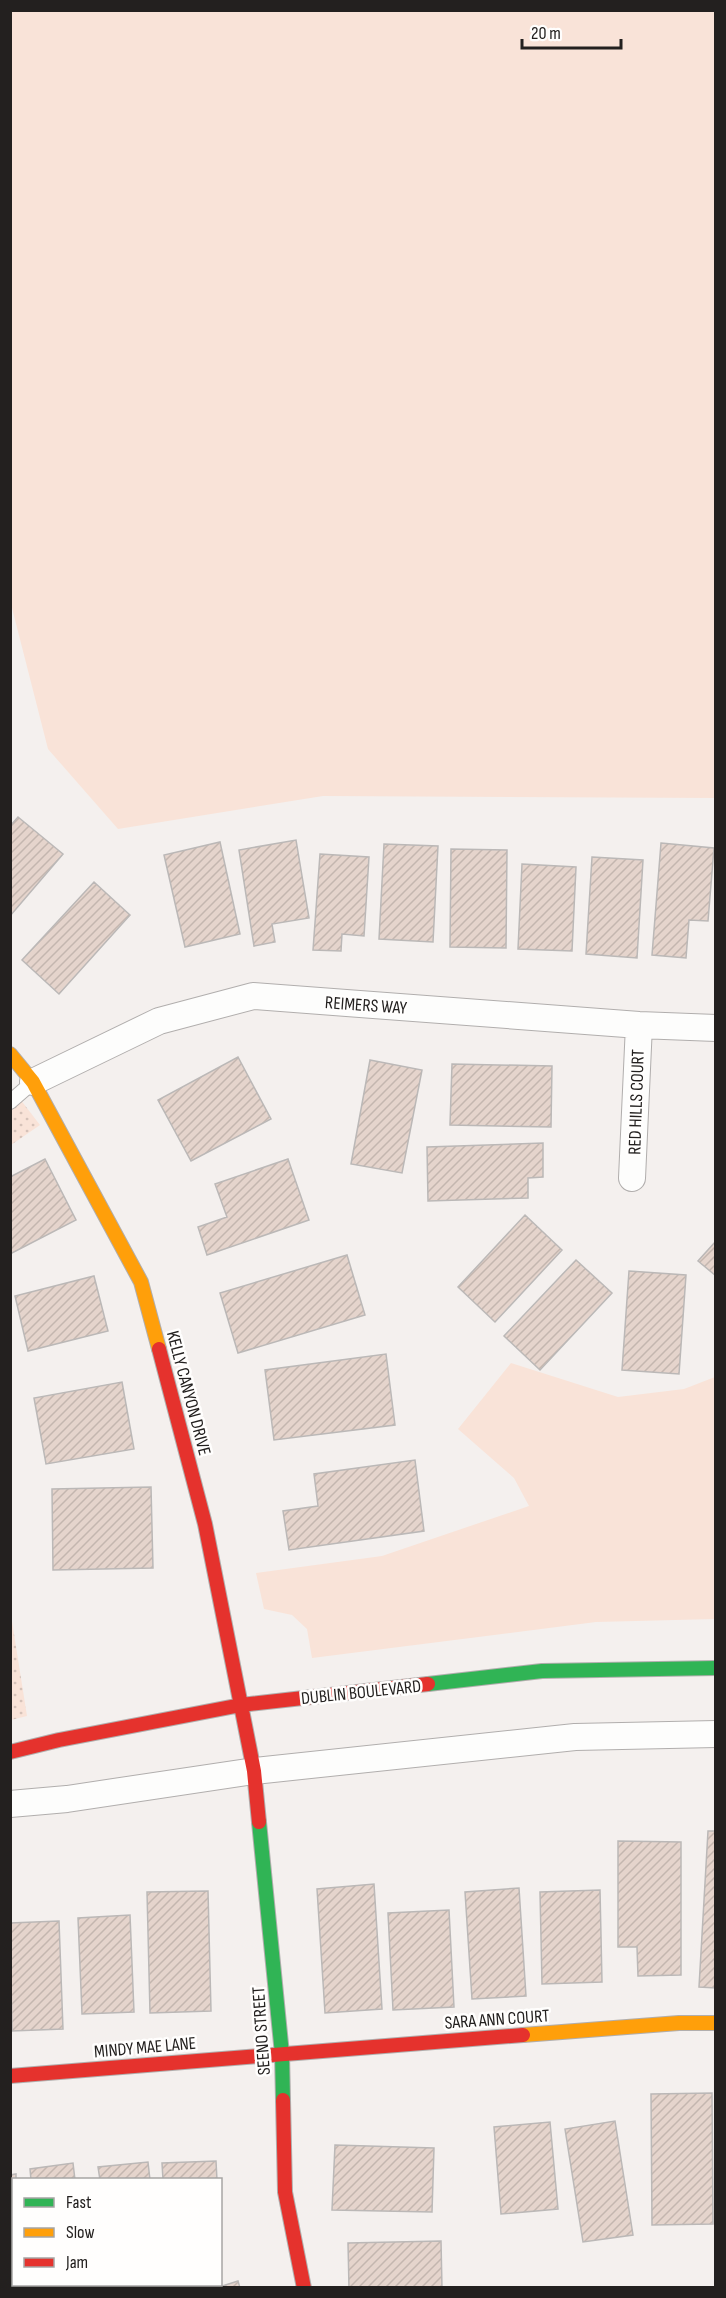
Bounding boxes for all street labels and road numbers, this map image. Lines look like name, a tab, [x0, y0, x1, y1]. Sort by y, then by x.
street label: REIMERS WAY	[324, 992, 408, 1019]
street label: RED HILLS COURT	[624, 1049, 649, 1155]
street label: KELLY CANYON DRIVE	[162, 1329, 215, 1458]
street label: DUBLIN BOULEVARD	[300, 1676, 422, 1709]
street label: SEENO STREET	[248, 1986, 275, 2076]
street label: SARA ANN COURT	[444, 2005, 550, 2034]
street label: MINDY MAE LANE	[93, 2033, 197, 2062]

